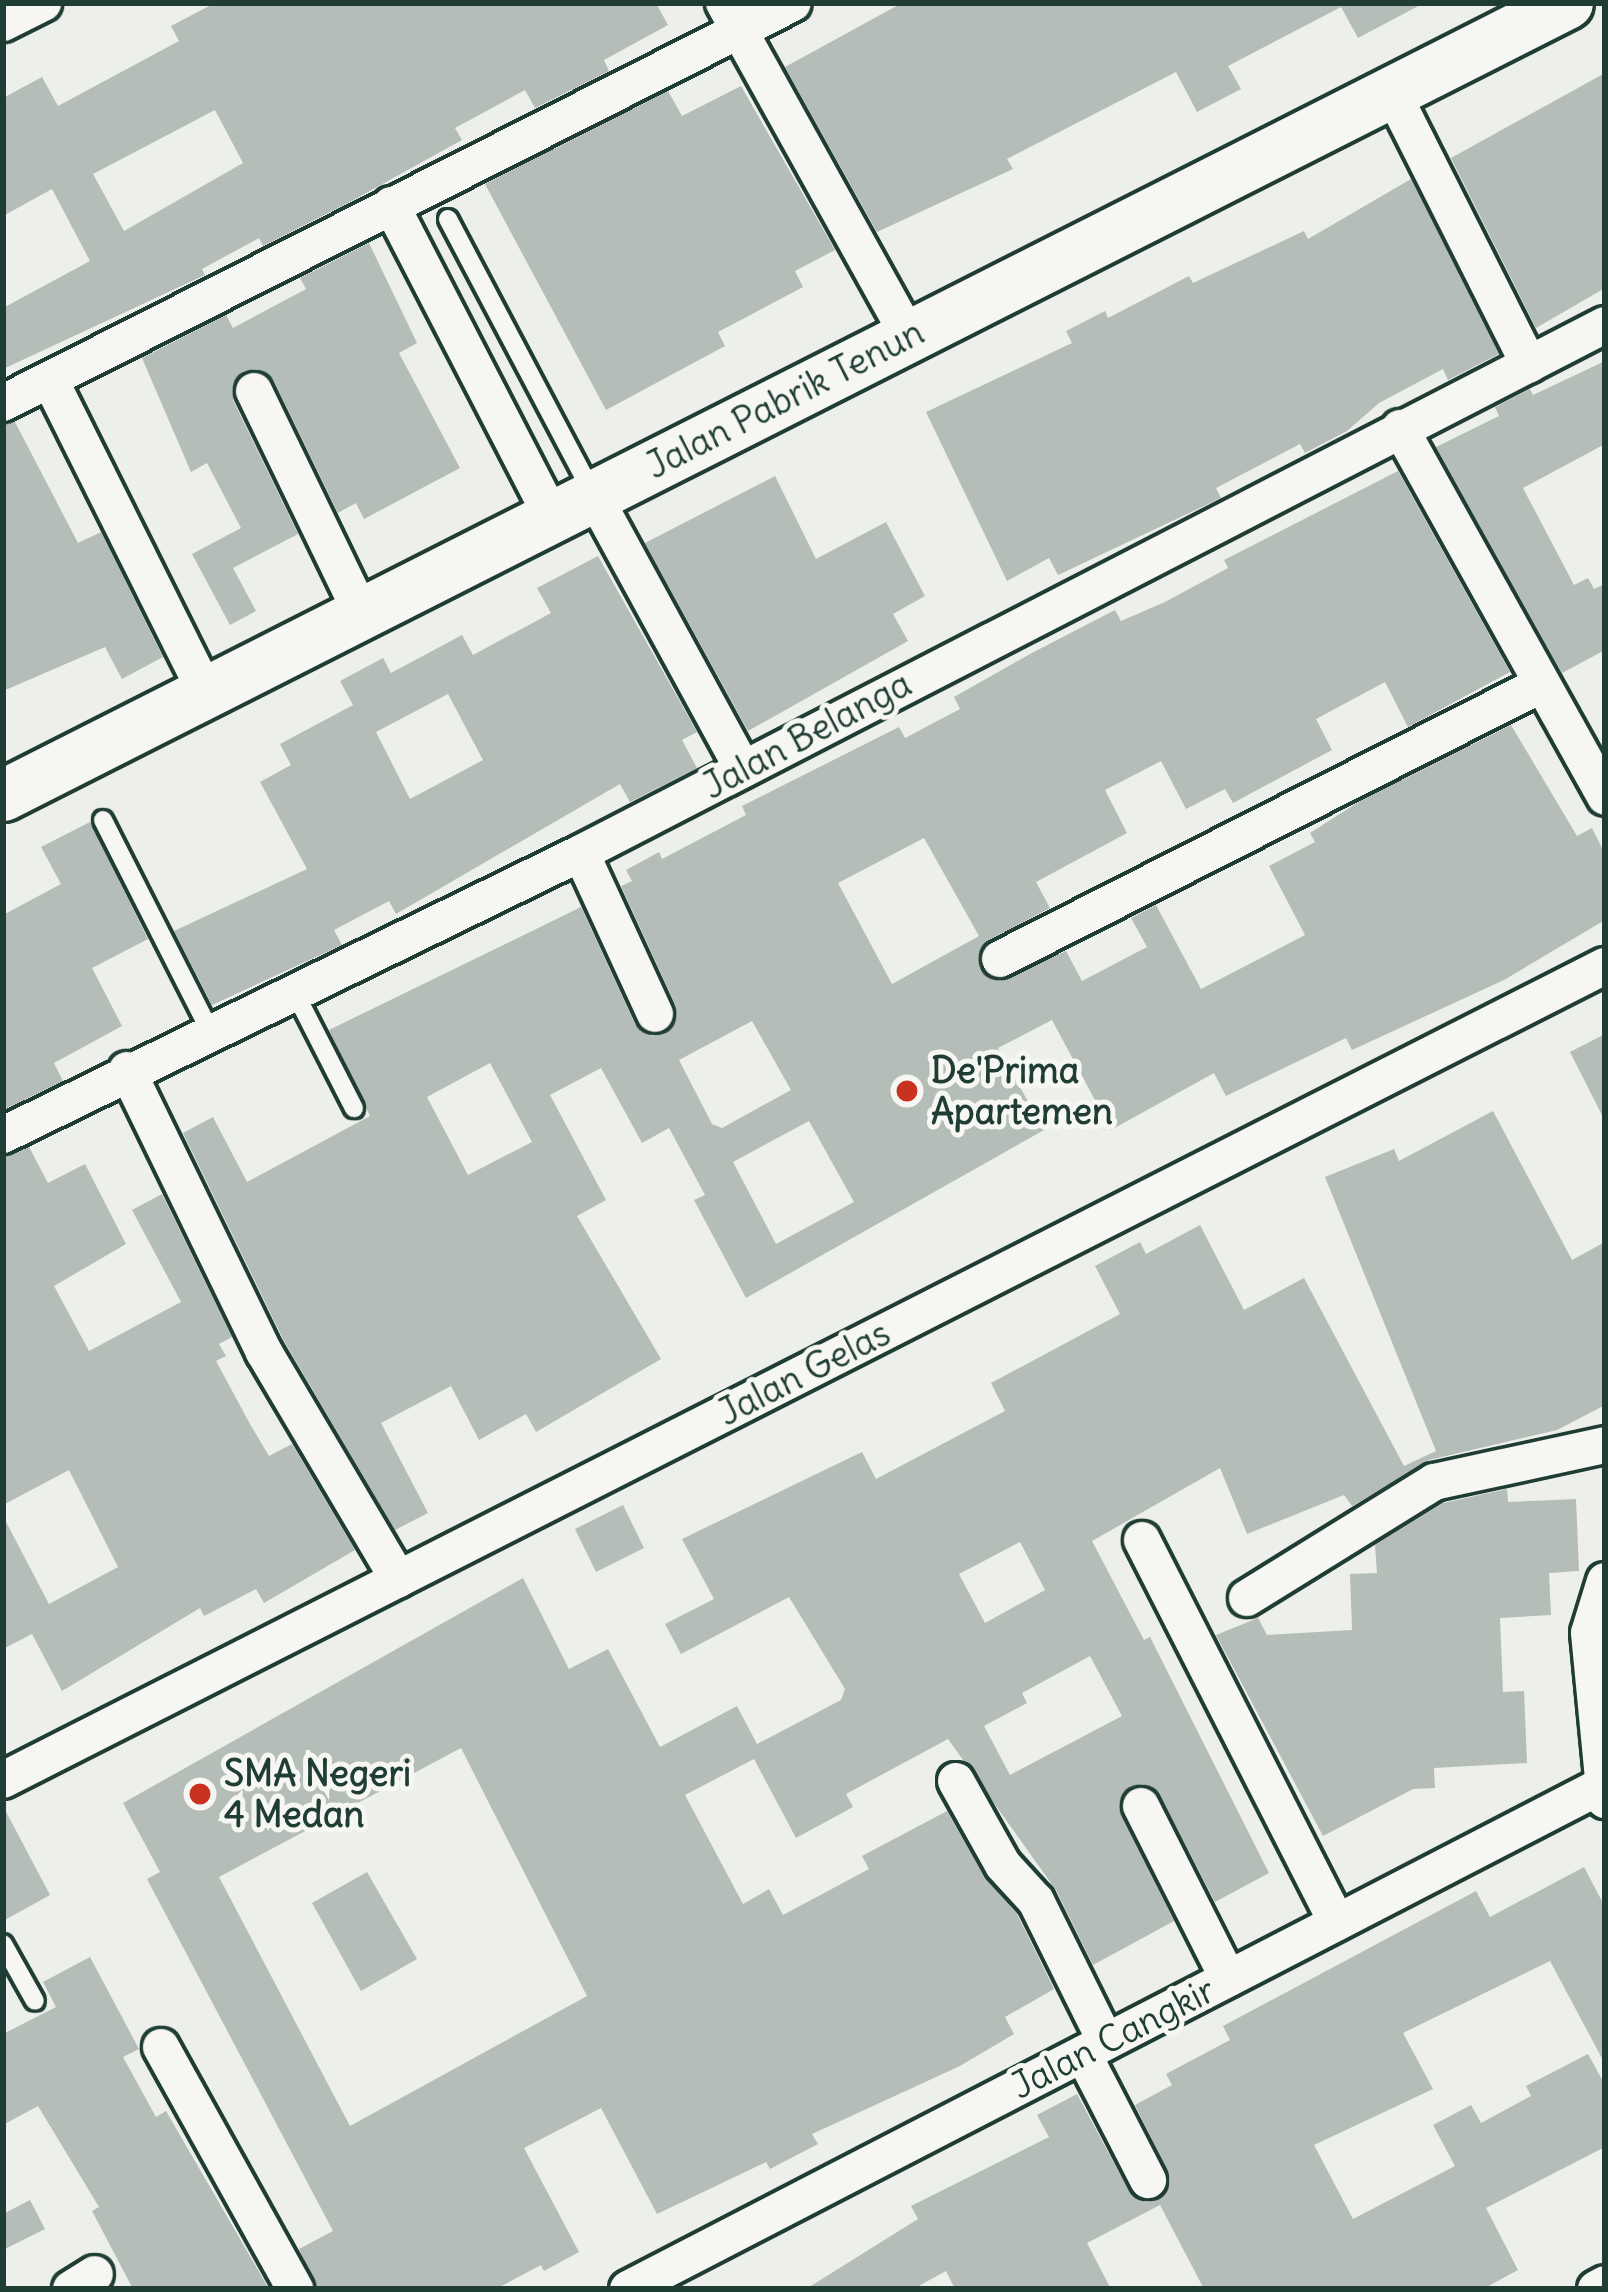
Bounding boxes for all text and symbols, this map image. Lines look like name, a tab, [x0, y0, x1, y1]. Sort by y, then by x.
street label: Jalan Pabrik Tenun	[639, 310, 931, 488]
street label: Jalan Belanga	[695, 662, 919, 808]
place label: De'Prima Apartemen	[931, 1048, 1113, 1133]
marker: De'Prima Apartemen	[894, 1078, 920, 1104]
street label: Jalan Gelas	[711, 1311, 897, 1435]
place label: SMA Negeri 4 Medan	[224, 1751, 411, 1836]
marker: SMA Negeri 4 Medan	[187, 1781, 213, 1807]
street label: Jalan Cangkir	[1004, 1968, 1222, 2108]

